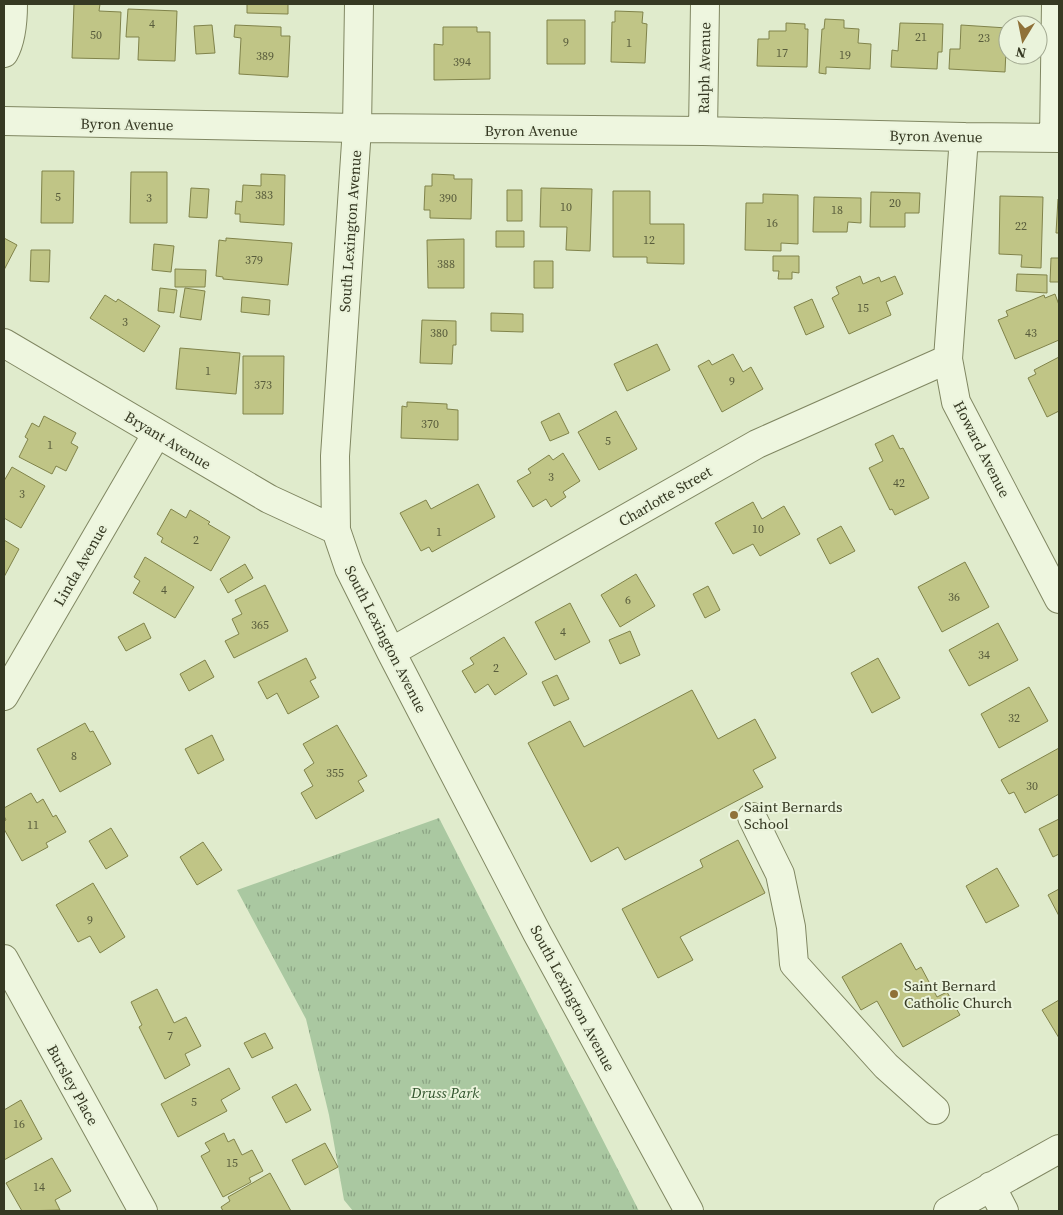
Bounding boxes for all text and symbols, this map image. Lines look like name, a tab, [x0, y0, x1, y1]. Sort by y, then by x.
north arrow	[998, 15, 1048, 65]
house number: 4	[149, 16, 155, 32]
street label: Ralph Avenue	[693, 22, 715, 114]
house number: 50	[90, 27, 102, 43]
house number: 21	[915, 29, 927, 45]
house number: 23	[978, 30, 990, 46]
house number: 9	[563, 34, 569, 50]
house number: 1	[626, 35, 632, 51]
text: N	[1014, 42, 1028, 64]
house number: 17	[776, 45, 788, 61]
house number: 19	[839, 47, 851, 63]
house number: 389	[256, 48, 274, 64]
house number: 394	[453, 54, 471, 70]
street label: Byron Avenue	[80, 113, 174, 135]
street label: Byron Avenue	[484, 120, 578, 141]
street label: Byron Avenue	[889, 125, 983, 147]
street label: South Lexington Avenue	[334, 149, 366, 313]
house number: 383	[255, 187, 273, 203]
house number: 5	[55, 189, 61, 205]
house number: 3	[146, 190, 152, 206]
house number: 390	[439, 190, 457, 206]
house number: 20	[889, 195, 901, 211]
house number: 10	[560, 199, 572, 215]
house number: 18	[831, 202, 843, 218]
house number: 16	[766, 215, 778, 231]
house number: 22	[1015, 218, 1027, 234]
house number: 12	[643, 232, 655, 248]
house number: 379	[245, 252, 263, 268]
house number: 388	[437, 256, 455, 272]
house number: 15	[857, 300, 869, 316]
house number: 3	[122, 314, 128, 330]
house number: 380	[430, 325, 448, 341]
house number: 43	[1025, 325, 1037, 341]
house number: 1	[205, 363, 211, 379]
house number: 9	[729, 373, 735, 389]
house number: 373	[254, 377, 272, 393]
street label: Howard Avenue	[949, 397, 1016, 501]
street label: Bryant Avenue	[121, 406, 216, 474]
house number: 370	[421, 416, 439, 432]
house number: 5	[605, 433, 611, 449]
house number: 1	[47, 437, 53, 453]
street label: Charlotte Street	[614, 461, 716, 531]
house number: 3	[548, 469, 554, 485]
house number: 42	[893, 475, 905, 491]
house number: 3	[19, 486, 25, 502]
street label: Linda Avenue	[48, 520, 112, 610]
house number: 10	[752, 521, 764, 537]
house number: 1	[436, 524, 442, 540]
house number: 2	[193, 532, 199, 548]
street label: South Lexington Avenue	[340, 562, 432, 717]
house number: 4	[161, 582, 167, 598]
house number: 36	[948, 589, 960, 605]
house number: 6	[625, 592, 631, 608]
house number: 365	[251, 617, 269, 633]
house number: 4	[560, 624, 566, 640]
house number: 34	[978, 647, 990, 663]
house number: 2	[493, 660, 499, 676]
house number: 32	[1008, 710, 1020, 726]
house number: 8	[71, 748, 77, 764]
house number: 355	[326, 765, 344, 781]
house number: 30	[1026, 778, 1038, 794]
place label: Saint Bernards School	[744, 796, 842, 834]
marker: Saint Bernards School	[728, 809, 740, 821]
house number: 11	[27, 817, 39, 833]
house number: 9	[87, 912, 93, 928]
street label: South Lexington Avenue	[526, 921, 621, 1075]
place label: Saint Bernard Catholic Church	[904, 975, 1012, 1013]
marker: Saint Bernard Catholic Church	[888, 988, 900, 1000]
house number: 7	[167, 1028, 173, 1044]
street label: Bursley Place	[42, 1041, 104, 1129]
park label: Druss Park	[410, 1082, 480, 1103]
house number: 5	[191, 1094, 197, 1110]
house number: 16	[13, 1116, 25, 1132]
house number: 15	[226, 1155, 238, 1171]
house number: 14	[33, 1179, 45, 1195]

